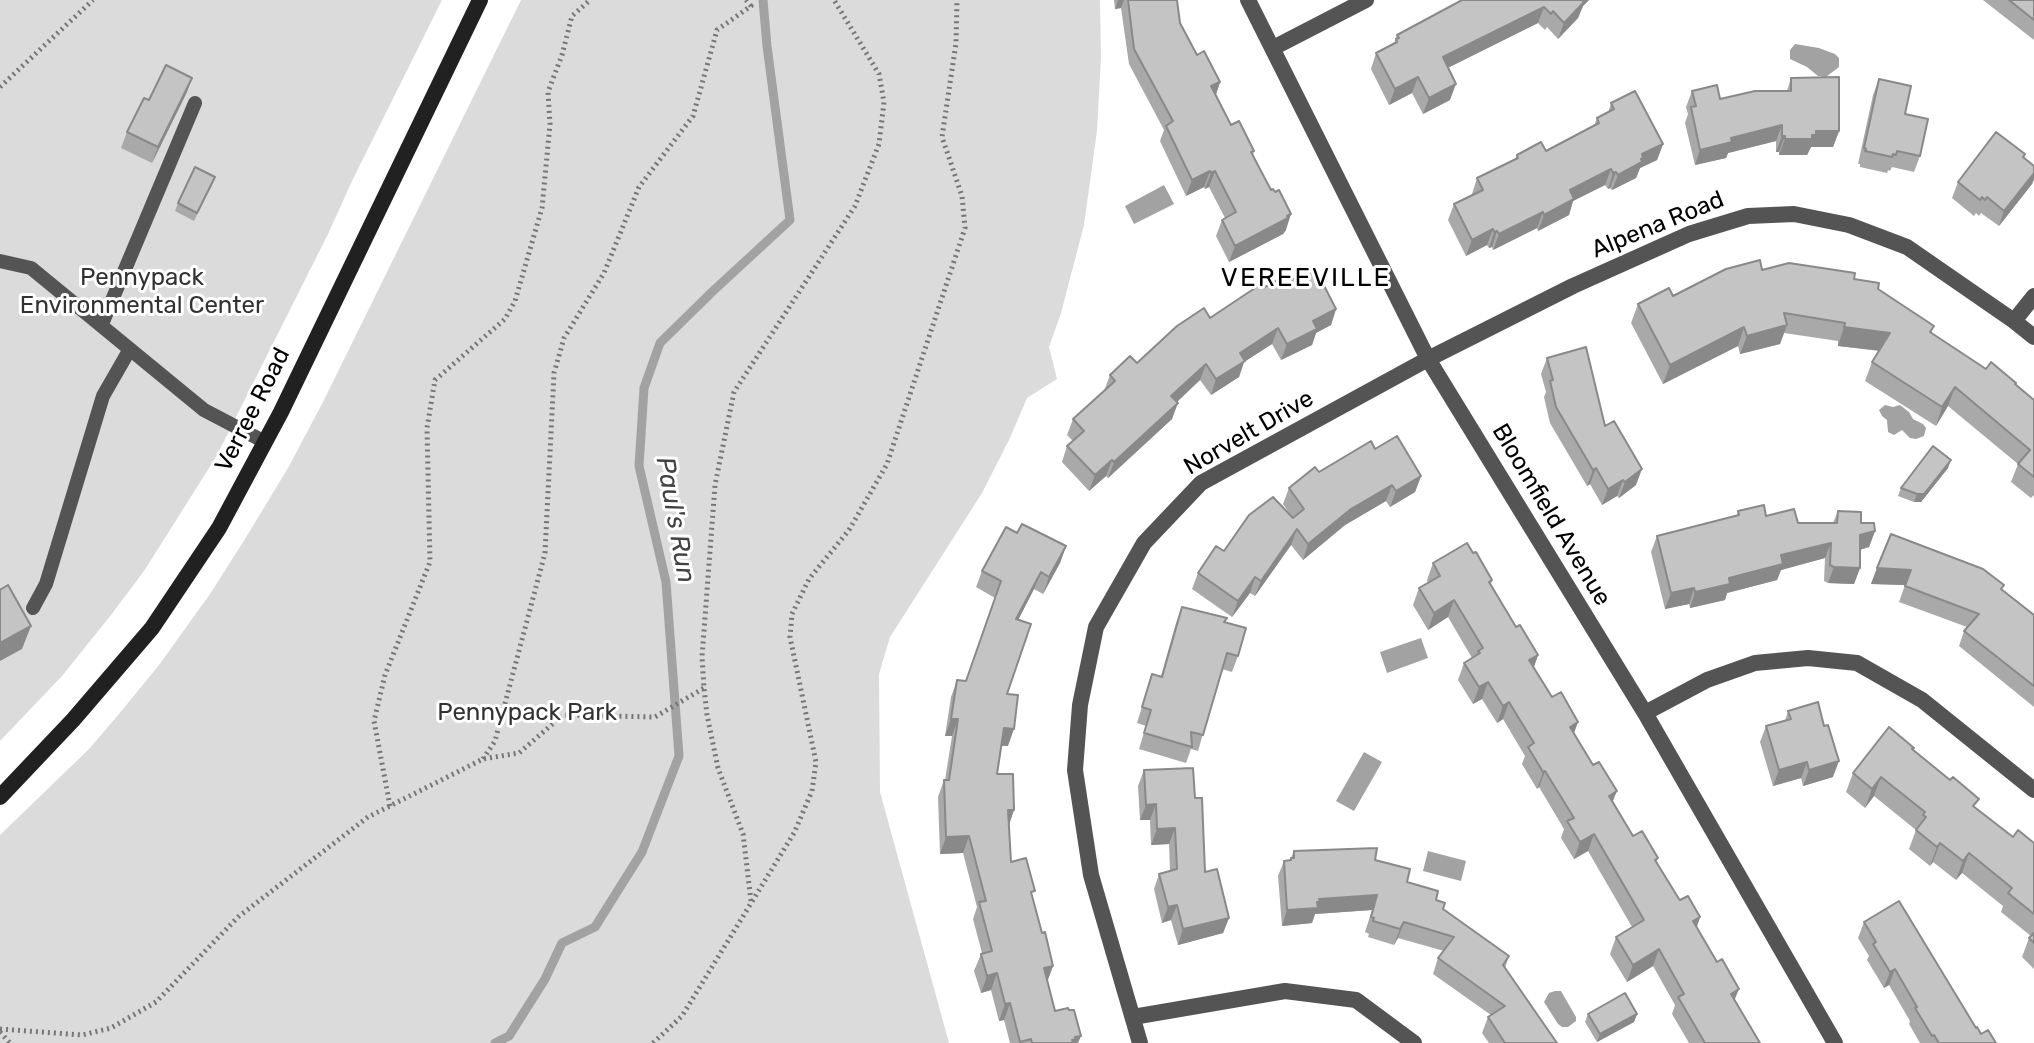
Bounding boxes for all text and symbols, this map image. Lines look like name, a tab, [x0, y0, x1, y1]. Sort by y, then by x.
street label: Alpena Road	[1588, 185, 1728, 265]
district label: VEREEVILLE	[1221, 262, 1391, 294]
park label: Pennypack Environmental Center	[20, 264, 264, 320]
street label: Verree Road	[209, 343, 297, 477]
street label: Norvelt Drive	[1179, 384, 1319, 482]
street label: Bloomfield Avenue	[1485, 419, 1617, 611]
water label: Paul's Run	[649, 455, 701, 585]
park label: Pennypack Park	[437, 699, 617, 727]

